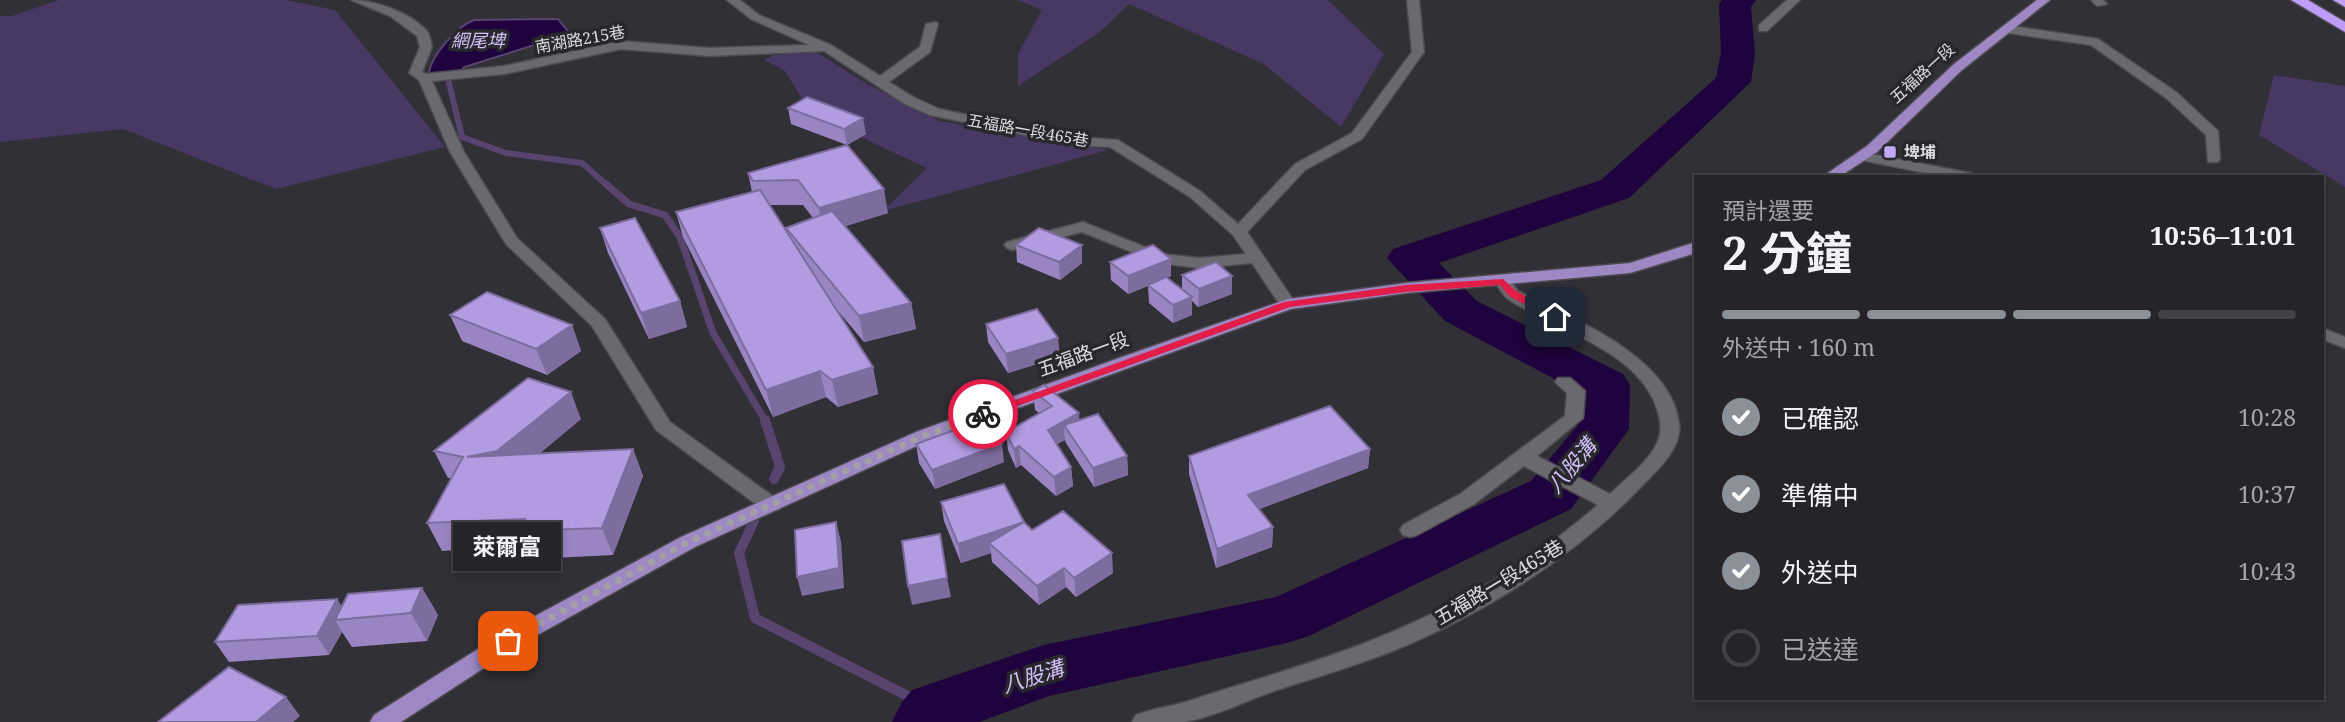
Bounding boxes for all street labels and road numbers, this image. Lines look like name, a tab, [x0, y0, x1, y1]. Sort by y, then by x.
street label: 南湖路215巷	[533, 20, 627, 58]
street label: 五福路一段	[1885, 38, 1959, 108]
street label: 五福路一段465巷	[966, 109, 1090, 151]
street label: 五福路一段	[1034, 326, 1132, 382]
street label: 五福路一段465巷	[1430, 533, 1568, 631]

